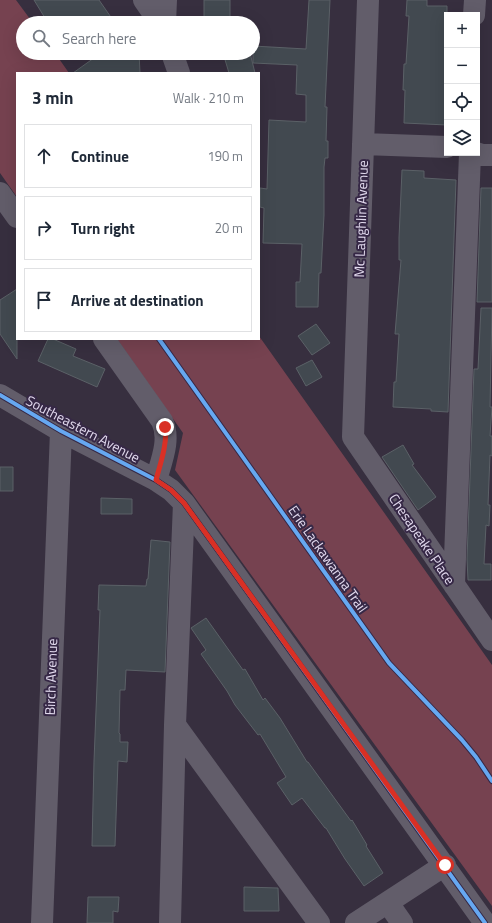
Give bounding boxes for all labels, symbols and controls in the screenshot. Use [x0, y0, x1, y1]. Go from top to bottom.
map controls [444, 12, 480, 156]
button: + [444, 12, 480, 48]
search box [16, 16, 260, 60]
icon: search [30, 27, 52, 49]
text: Search here [62, 27, 136, 50]
button: − [444, 48, 480, 84]
button: locate [444, 84, 480, 120]
text: 3 min [32, 85, 73, 111]
text: Walk · 210 m [173, 88, 244, 108]
button: layers [444, 120, 480, 156]
icon: ahead [33, 145, 55, 167]
text: Continue [71, 145, 129, 168]
text: 190 m [207, 146, 243, 166]
street label: Mc Laughlin Avenue [348, 160, 373, 278]
icon: right [33, 217, 55, 239]
text: Turn right [71, 217, 135, 240]
text: 20 m [215, 218, 243, 238]
icon: arrive [33, 289, 55, 311]
text: Arrive at destination [71, 289, 204, 312]
street label: Southeastern Avenue [22, 390, 144, 468]
route end [156, 418, 174, 436]
street label: Chesapeake Place [384, 489, 461, 588]
street label: Erie Lackawanna Trail [284, 501, 373, 616]
street label: Birch Avenue [39, 638, 62, 716]
route start [436, 856, 454, 874]

